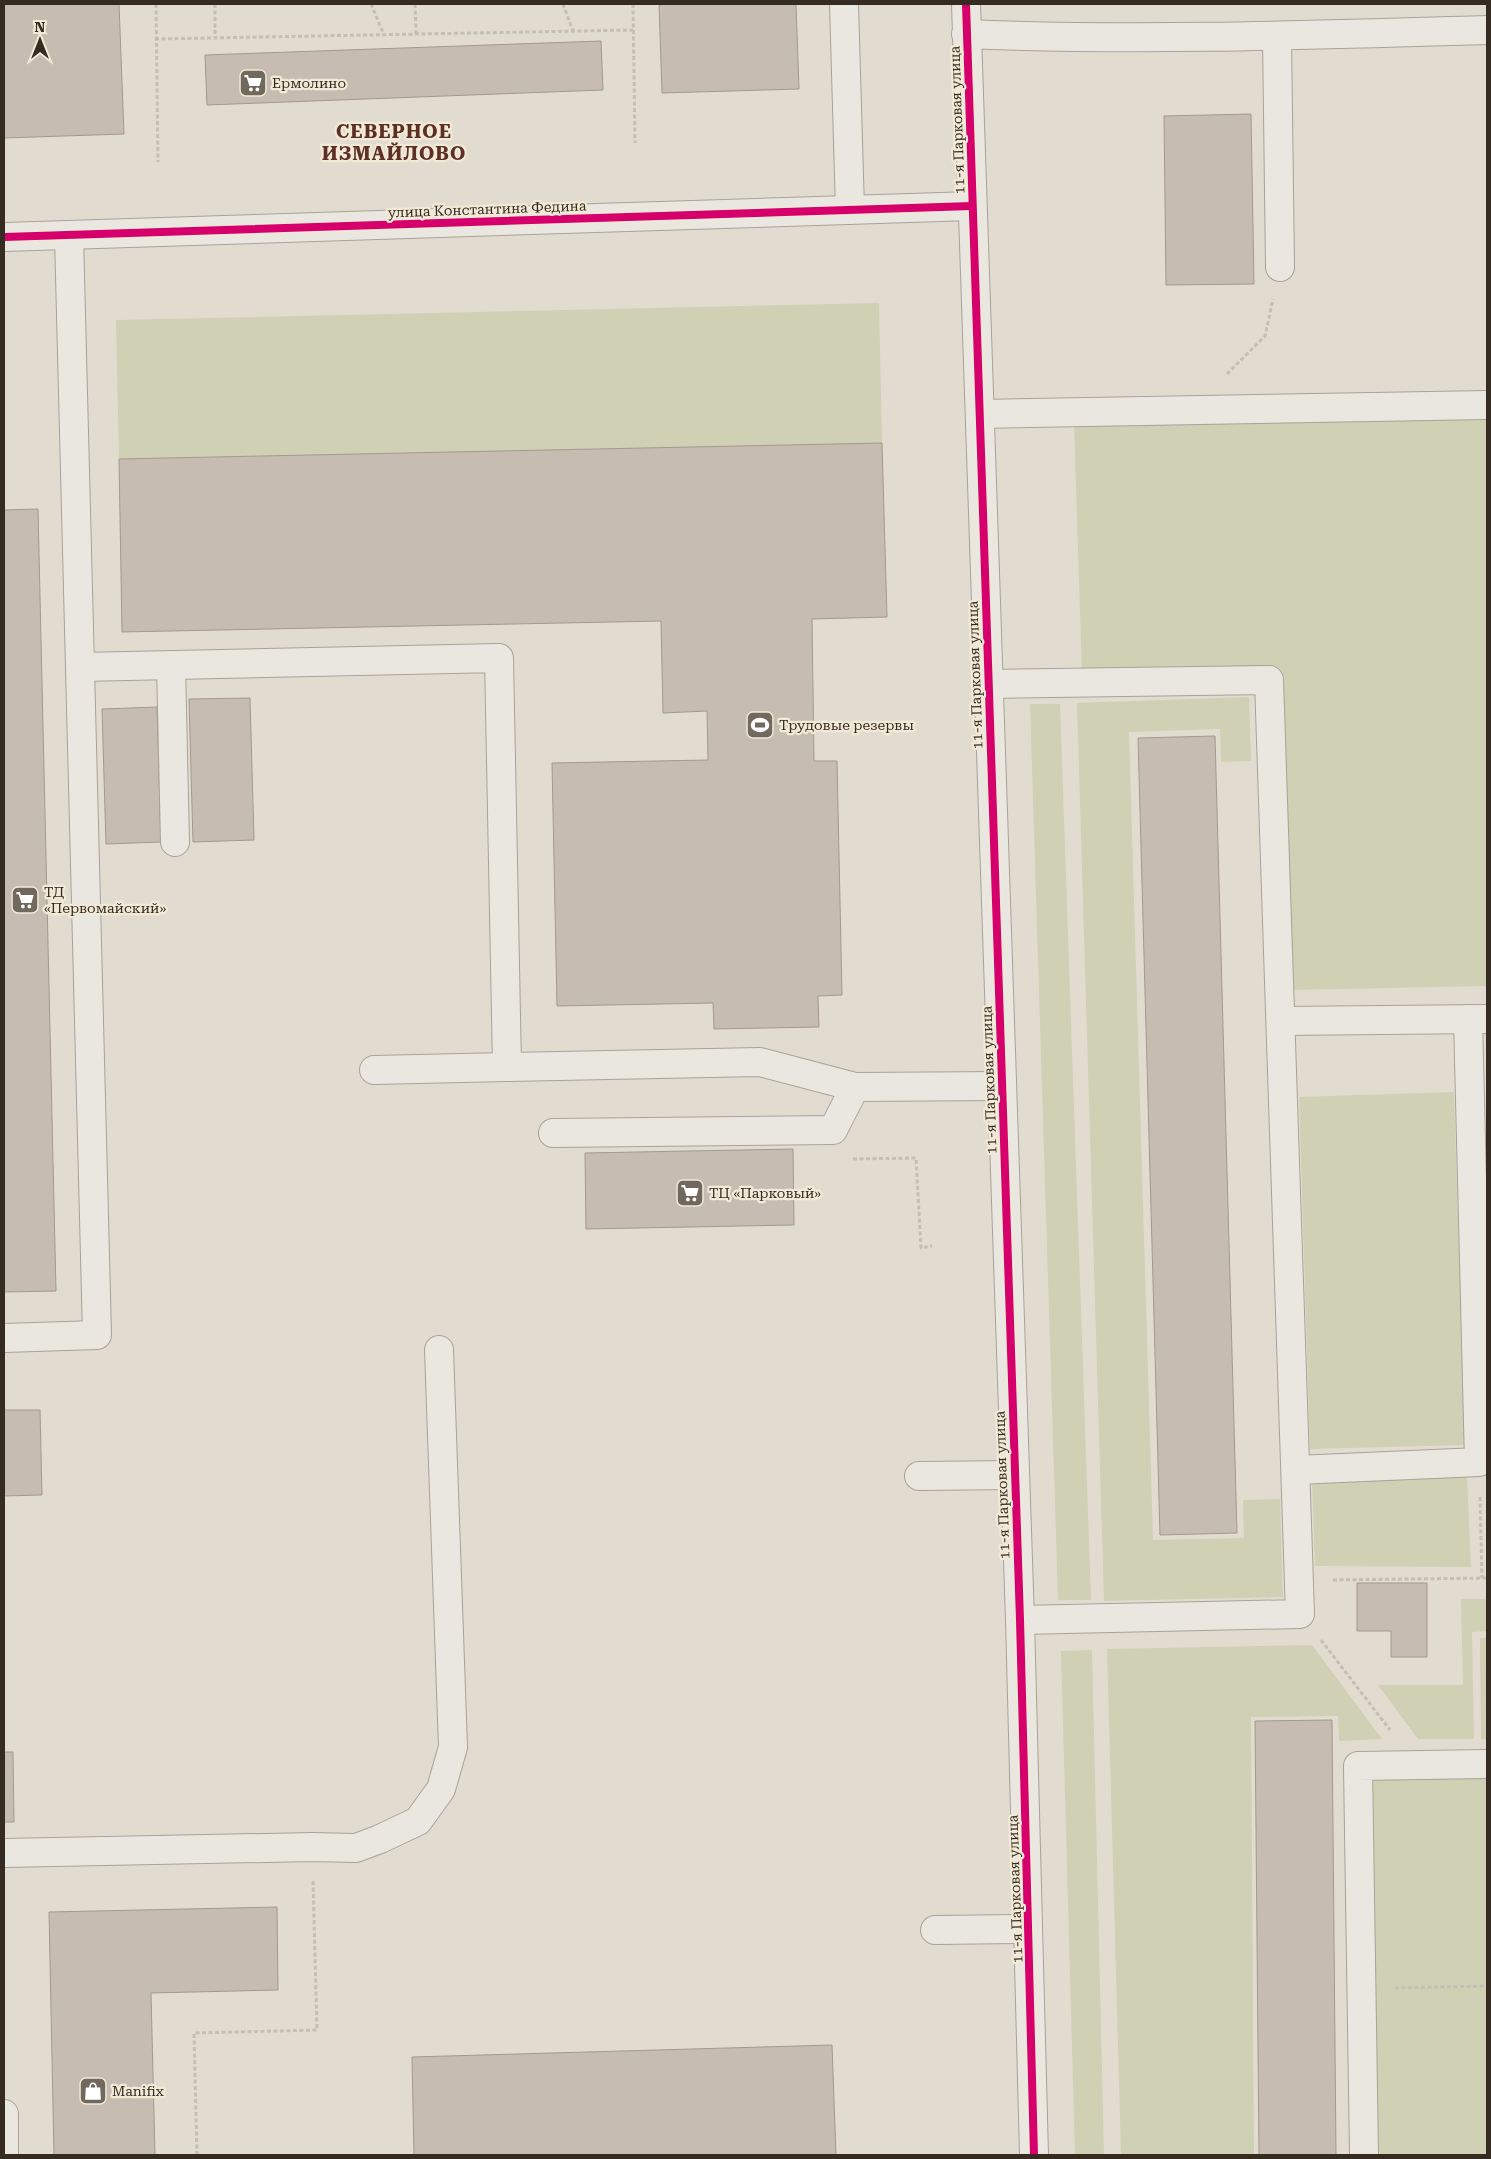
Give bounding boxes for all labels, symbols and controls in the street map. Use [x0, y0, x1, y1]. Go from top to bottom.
north arrow [15, 15, 65, 65]
text: N [35, 19, 46, 35]
street label: 11-я Парковая улица [946, 45, 968, 194]
supermarket icon: Ермолино [238, 68, 268, 98]
place label: Ермолино [272, 75, 346, 91]
district label: СЕВЕРНОЕ ИЗМАЙЛОВО [322, 120, 466, 165]
street label: улица Константина Федина [387, 198, 587, 220]
street label: 11-я Парковая улица [964, 600, 986, 749]
sports icon: Трудовые резервы [745, 710, 775, 740]
place label: Трудовые резервы [779, 717, 914, 733]
place label: ТД «Первомайский» [44, 884, 166, 916]
supermarket icon: ТД «Первомайский» [10, 885, 40, 915]
street label: 11-я Парковая улица [978, 1005, 1000, 1154]
supermarket icon: ТЦ «Парковый» [675, 1178, 705, 1208]
place label: ТЦ «Парковый» [709, 1185, 821, 1201]
street label: 11-я Парковая улица [991, 1410, 1013, 1559]
street label: 11-я Парковая улица [1004, 1814, 1026, 1963]
shop icon: Manifix [78, 2076, 108, 2106]
place label: Manifix [112, 2083, 164, 2099]

